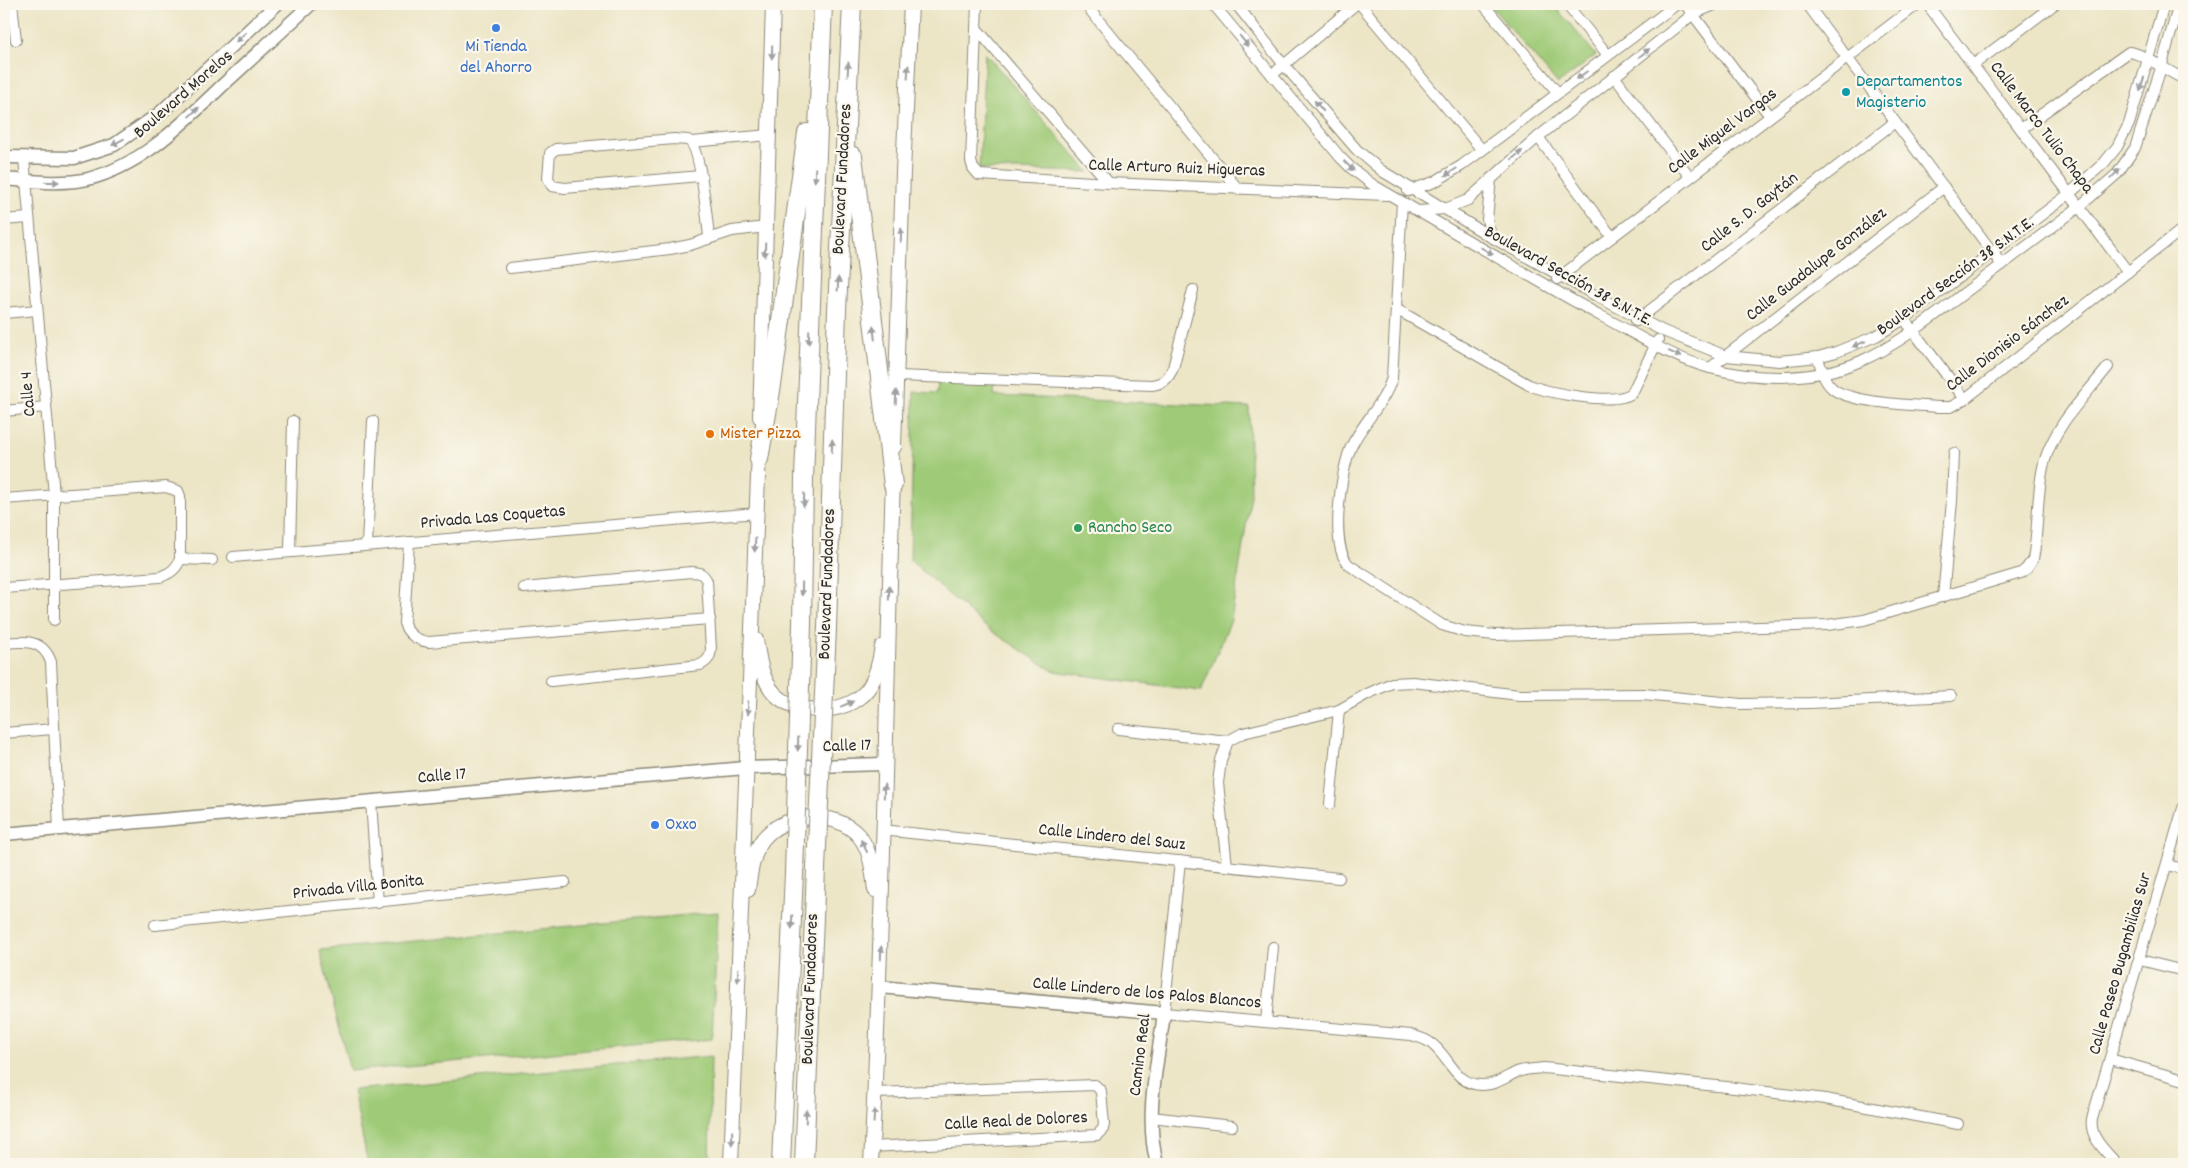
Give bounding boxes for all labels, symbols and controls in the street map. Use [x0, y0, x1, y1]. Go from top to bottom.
marker: Mi Tienda del Ahorro [490, 22, 502, 34]
one-way arrow [236, 31, 248, 43]
place label: Mi Tienda del Ahorro [460, 35, 532, 81]
one-way arrow [1239, 35, 1250, 48]
street label: Boulevard Morelos [129, 45, 239, 145]
one-way arrow [767, 45, 775, 61]
one-way arrow [1637, 48, 1650, 59]
street label: Calle Marco Tulio Chapa [1983, 57, 2099, 200]
one-way arrow [845, 61, 853, 77]
one-way arrow [904, 64, 912, 80]
one-way arrow [1575, 70, 1589, 80]
place label: Departamentos Magisterio [1856, 70, 1963, 116]
one-way arrow [2137, 77, 2145, 92]
street label: Calle Miguel Vargas [1663, 82, 1783, 182]
marker: Departamentos Magisterio [1840, 86, 1852, 98]
one-way arrow [1313, 100, 1325, 112]
street label: Boulevard Fundadores [827, 103, 859, 255]
one-way arrow [188, 106, 200, 118]
one-way arrow [111, 138, 125, 146]
one-way arrow [1510, 150, 1523, 161]
street label: Calle Arturo Ruiz Higueras [1088, 153, 1266, 185]
one-way arrow [1343, 159, 1355, 171]
one-way arrow [811, 167, 819, 183]
one-way arrow [1445, 167, 1458, 177]
street label: Calle S. D. Gaytán [1696, 167, 1804, 259]
one-way arrow [2109, 169, 2121, 181]
one-way arrow [45, 178, 61, 186]
street label: Calle Guadalupe González [1741, 202, 1893, 328]
street label: Boulevard Sección 38 S.N.T.E. [1872, 211, 2040, 343]
street label: Boulevard Sección 38 S.N.T.E. [1479, 220, 1657, 334]
one-way arrow [897, 226, 905, 242]
one-way arrow [761, 242, 769, 258]
one-way arrow [1480, 246, 1494, 255]
one-way arrow [835, 275, 843, 291]
street label: Calle Dionisio Sánchez [1941, 289, 2075, 399]
one-way arrow [870, 324, 878, 340]
one-way arrow [805, 329, 813, 345]
one-way arrow [1852, 340, 1866, 348]
one-way arrow [1668, 350, 1682, 358]
street label: Calle 4 [15, 370, 43, 418]
one-way arrow [892, 389, 900, 405]
place label: Mister Pizza [720, 422, 801, 447]
marker: Mister Pizza [704, 428, 716, 440]
one-way arrow [829, 438, 837, 454]
one-way arrow [799, 493, 807, 509]
street label: Privada Las Coquetas [419, 499, 567, 537]
street label: Boulevard Fundadores [813, 508, 843, 660]
place label: Rancho Seco [1088, 516, 1172, 541]
marker: Rancho Seco [1072, 522, 1084, 534]
one-way arrow [750, 538, 758, 554]
one-way arrow [798, 581, 806, 597]
one-way arrow [885, 585, 893, 601]
one-way arrow [840, 699, 854, 707]
one-way arrow [743, 700, 751, 716]
street label: Calle 17 [822, 734, 872, 760]
one-way arrow [794, 736, 802, 752]
street label: Calle 17 [417, 762, 467, 792]
one-way arrow [880, 783, 888, 799]
place label: Oxxo [665, 813, 697, 838]
street label: Calle Lindero del Sauz [1037, 818, 1187, 858]
marker: Oxxo [649, 819, 661, 831]
one-way arrow [860, 839, 868, 853]
street label: Privada Villa Bonita [291, 869, 425, 907]
street label: Calle Paseo Bugambilias Sur [2083, 870, 2159, 1058]
street label: Boulevard Fundadores [796, 913, 826, 1065]
one-way arrow [787, 914, 795, 930]
one-way arrow [877, 945, 885, 961]
one-way arrow [734, 967, 742, 983]
street label: Calle Lindero de los Palos Blancos [1032, 972, 1262, 1016]
street label: Camino Real [1124, 1012, 1159, 1098]
street label: Calle Real de Dolores [944, 1106, 1088, 1138]
one-way arrow [802, 1107, 810, 1123]
one-way arrow [870, 1107, 878, 1123]
one-way arrow [728, 1130, 736, 1146]

